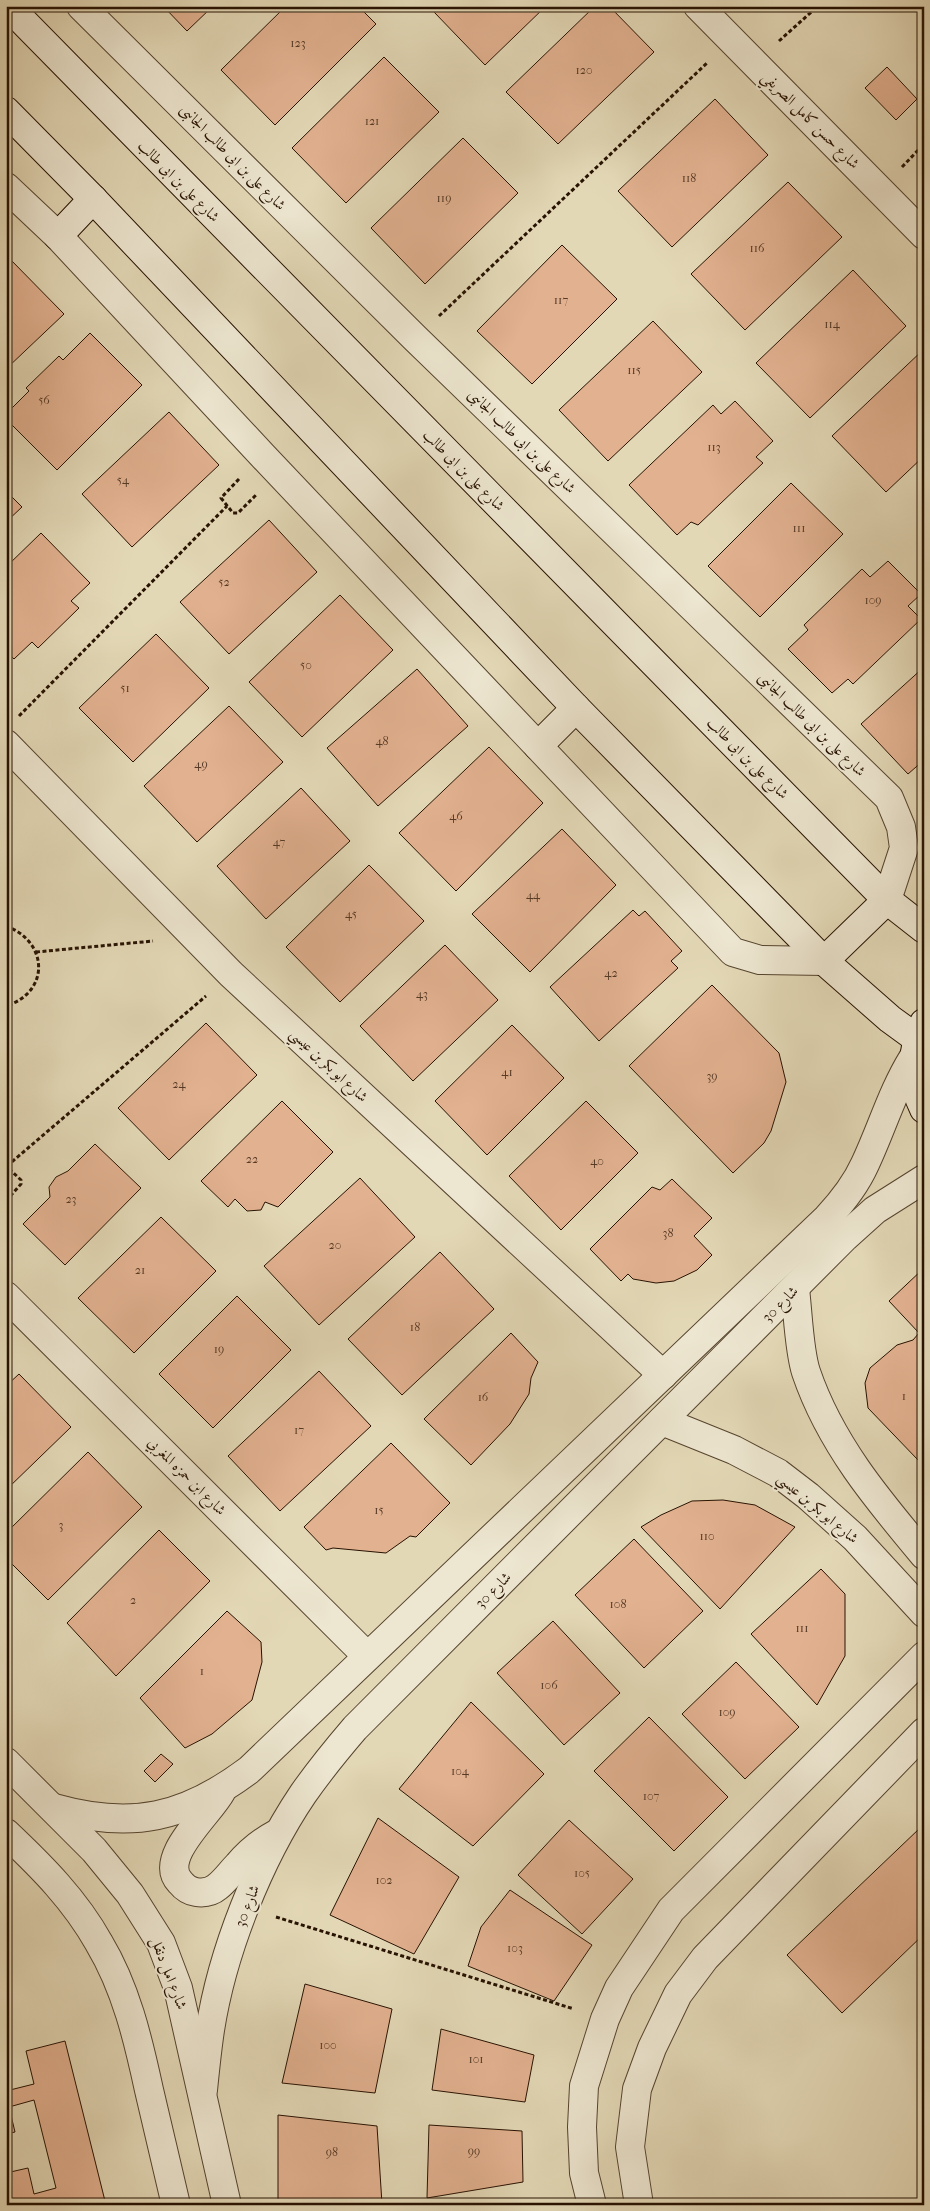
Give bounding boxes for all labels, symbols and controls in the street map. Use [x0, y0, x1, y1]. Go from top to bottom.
house number: 123 [290, 36, 306, 50]
house number: 120 [575, 63, 593, 77]
street label: شارع حسن كامل الصريفي [755, 68, 863, 176]
street label: شارع على بن ابى طالب الجانبى [176, 100, 290, 214]
house number: 121 [365, 114, 379, 128]
street label: شارع على بن ابى طالب [134, 136, 224, 226]
house number: 118 [682, 171, 696, 185]
house number: 119 [437, 191, 451, 205]
house number: 116 [749, 241, 765, 255]
house number: 117 [554, 293, 568, 307]
house number: 114 [824, 317, 841, 331]
house number: 115 [627, 363, 641, 377]
street label: شارع على بن ابى طالب الجانبى [464, 385, 580, 497]
house number: 56 [38, 393, 50, 407]
street label: شارع على بن ابى طالب [419, 425, 509, 515]
house number: 113 [707, 440, 721, 454]
house number: 54 [117, 473, 130, 487]
house number: 111 [793, 521, 805, 535]
house number: 52 [218, 575, 230, 589]
house number: 109 [864, 593, 882, 607]
house number: 50 [300, 658, 312, 672]
street label: شارع على بن ابى طالب الجانبى [752, 668, 870, 783]
house number: 51 [120, 681, 130, 695]
street label: شارع على بن ابى طالب [701, 713, 793, 805]
house number: 48 [375, 734, 389, 748]
house number: 49 [194, 757, 208, 771]
house number: 46 [449, 809, 463, 823]
house number: 47 [273, 835, 285, 849]
house number: 44 [526, 888, 541, 902]
house number: 45 [345, 907, 357, 921]
house number: 42 [604, 966, 618, 980]
house number: 43 [416, 987, 428, 1001]
street label: شارع ابو بكر بن عيسي [283, 1024, 372, 1109]
house number: 41 [501, 1065, 513, 1079]
house number: 39 [706, 1069, 718, 1083]
house number: 24 [172, 1077, 187, 1091]
house number: 22 [246, 1152, 258, 1166]
house number: 40 [590, 1154, 604, 1168]
house number: 23 [65, 1192, 77, 1206]
house number: 38 [663, 1226, 673, 1240]
house number: 20 [329, 1238, 341, 1252]
house number: 21 [135, 1263, 145, 1277]
street label: شارع 30 [758, 1282, 805, 1329]
house number: 18 [410, 1320, 420, 1334]
house number: 19 [214, 1342, 224, 1356]
house number: 1 [902, 1389, 906, 1403]
house number: 16 [478, 1390, 489, 1404]
house number: 17 [294, 1423, 304, 1437]
street label: شارع ابن حمزه المغربي [141, 1433, 230, 1522]
street label: شارع ابو بكر بن عيسي [771, 1469, 862, 1551]
house number: 15 [374, 1503, 384, 1517]
house number: 3 [59, 1518, 64, 1532]
house number: 110 [699, 1529, 715, 1543]
street label: شارع 30 [471, 1568, 518, 1615]
house number: 2 [130, 1593, 136, 1607]
house number: 108 [610, 1597, 626, 1611]
house number: 111 [796, 1621, 808, 1635]
house number: 1 [200, 1664, 204, 1678]
house number: 106 [540, 1678, 558, 1692]
house number: 109 [718, 1705, 736, 1719]
house number: 104 [451, 1764, 470, 1778]
house number: 107 [643, 1789, 660, 1803]
house number: 105 [574, 1866, 590, 1880]
house number: 102 [375, 1873, 393, 1887]
street label: شارع 30 [231, 1882, 267, 1931]
street label: شارع امل دنقل [143, 1934, 191, 2013]
house number: 103 [507, 1941, 523, 1955]
house number: 100 [319, 2038, 337, 2052]
house number: 101 [468, 2052, 484, 2066]
house number: 99 [468, 2144, 480, 2158]
house number: 98 [326, 2145, 338, 2159]

